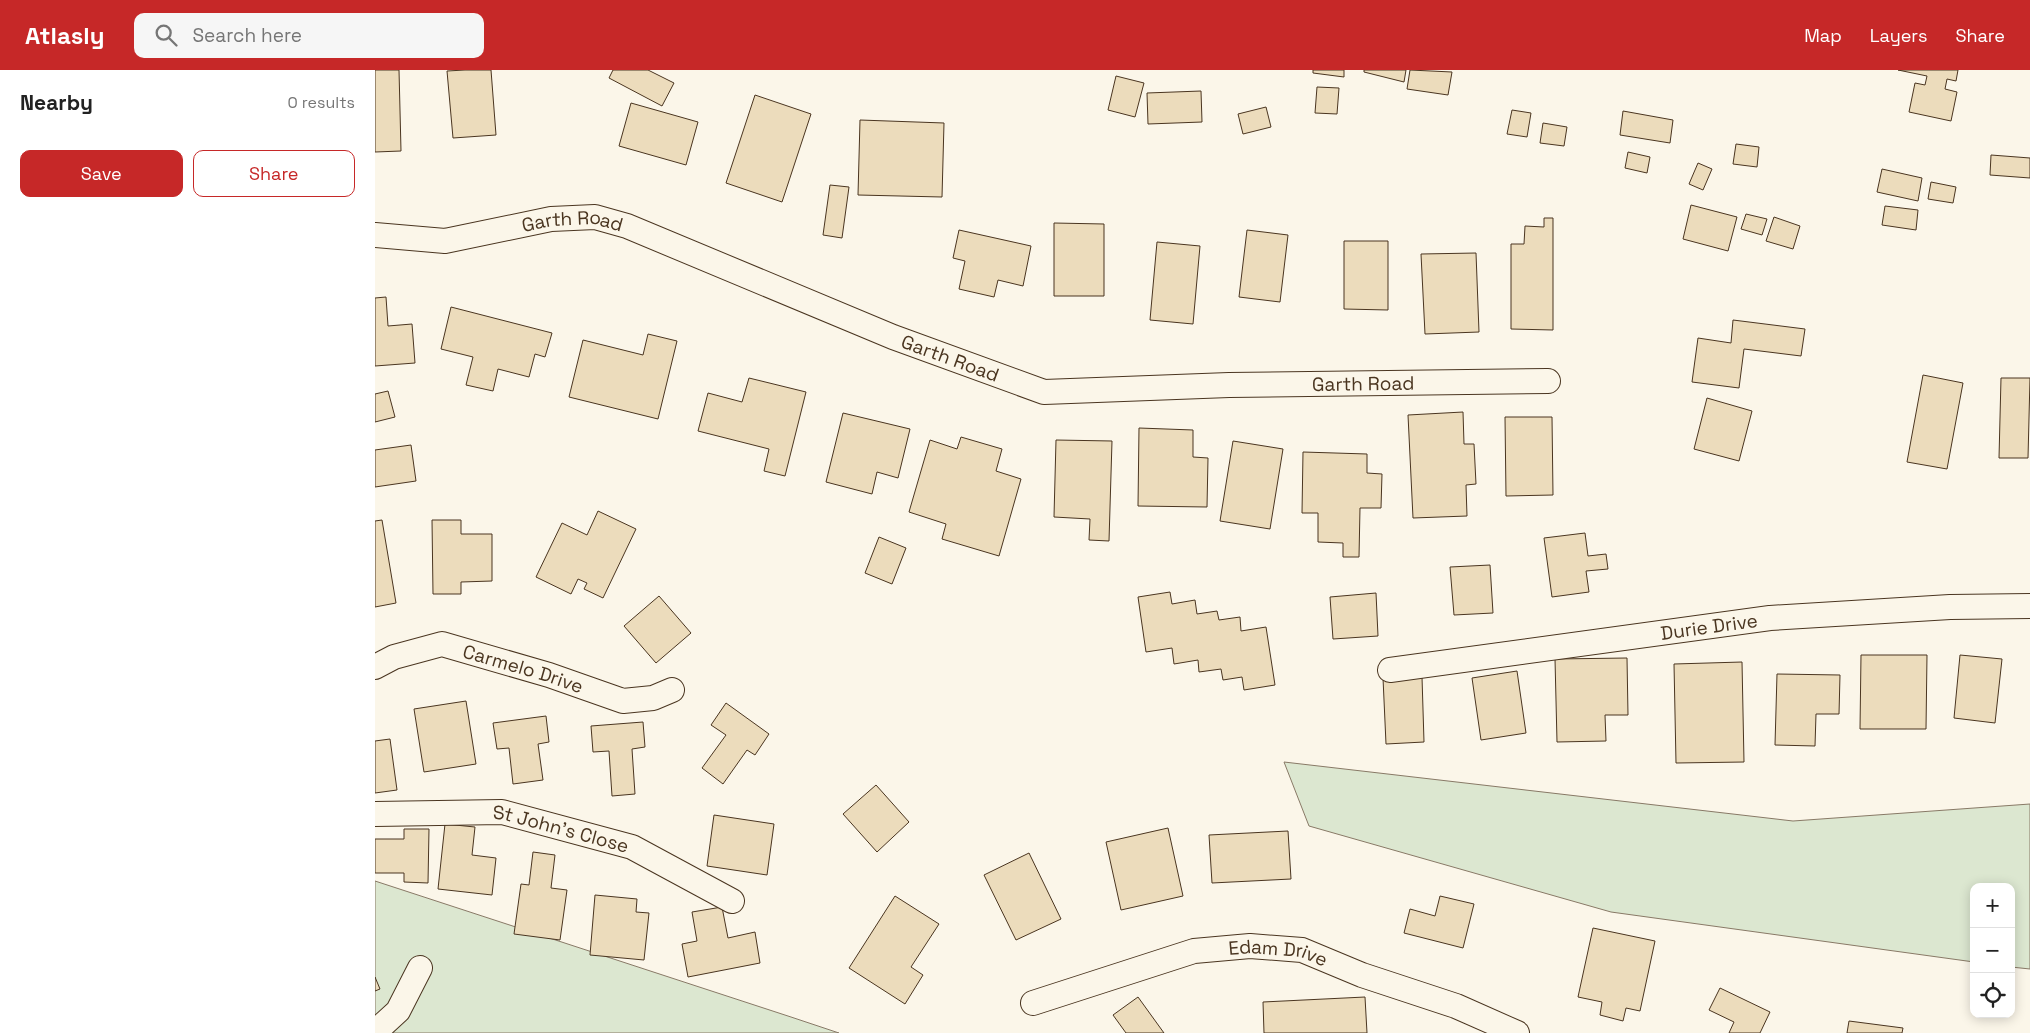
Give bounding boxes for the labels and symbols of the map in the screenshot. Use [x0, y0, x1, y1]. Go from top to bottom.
street label: Garth Road [519, 204, 626, 237]
street label: Garth Road [898, 329, 1003, 387]
street label: Garth Road [1312, 370, 1415, 396]
street label: Durie Drive [1659, 607, 1759, 645]
street label: Carmelo Drive [460, 638, 587, 699]
street label: St John's Close [493, 799, 632, 858]
street label: Edam Drive [1227, 933, 1332, 972]

